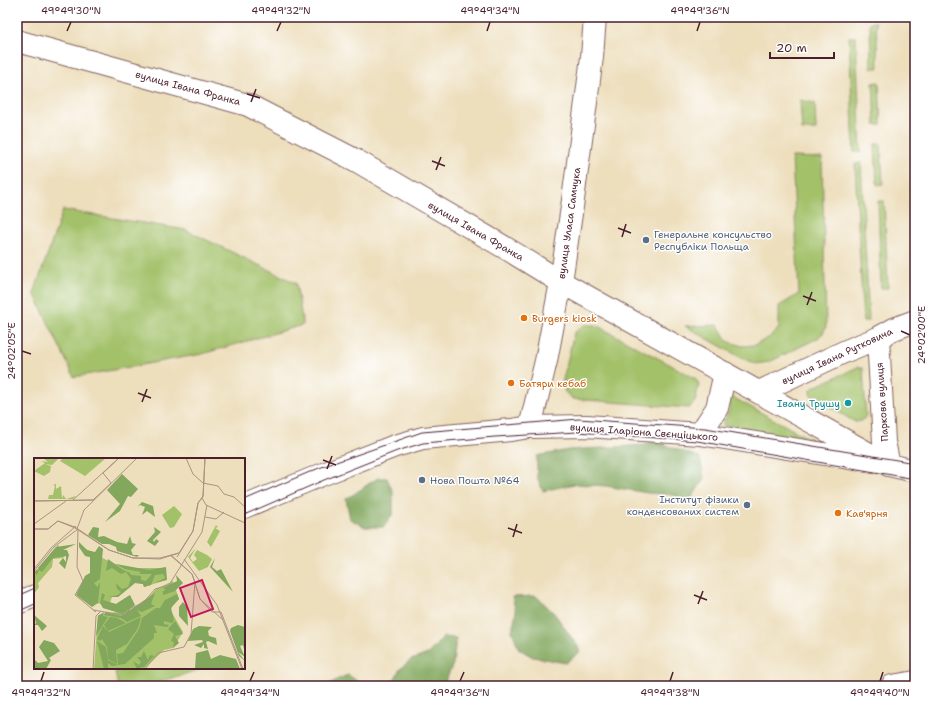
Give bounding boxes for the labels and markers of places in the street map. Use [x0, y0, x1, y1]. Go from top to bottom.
place label: Генеральне консульство Республіки Польща [654, 228, 772, 253]
marker: Генеральне консульство Республіки Польща [641, 235, 651, 245]
place label: Burgers kiosk [532, 312, 597, 325]
marker: Burgers kiosk [519, 313, 529, 323]
place label: Батяри кебаб [519, 377, 586, 390]
marker: Батяри кебаб [506, 378, 516, 388]
place label: Івану Трушу [777, 397, 840, 410]
marker: Івану Трушу [843, 398, 853, 408]
place label: Нова Пошта №64 [430, 474, 519, 487]
marker: Нова Пошта №64 [417, 475, 427, 485]
place label: Інститут фізики конденсованих систем [627, 493, 739, 518]
marker: Інститут фізики конденсованих систем [742, 500, 752, 510]
place label: Кав'ярня [846, 507, 888, 520]
marker: Кав'ярня [833, 508, 843, 518]

